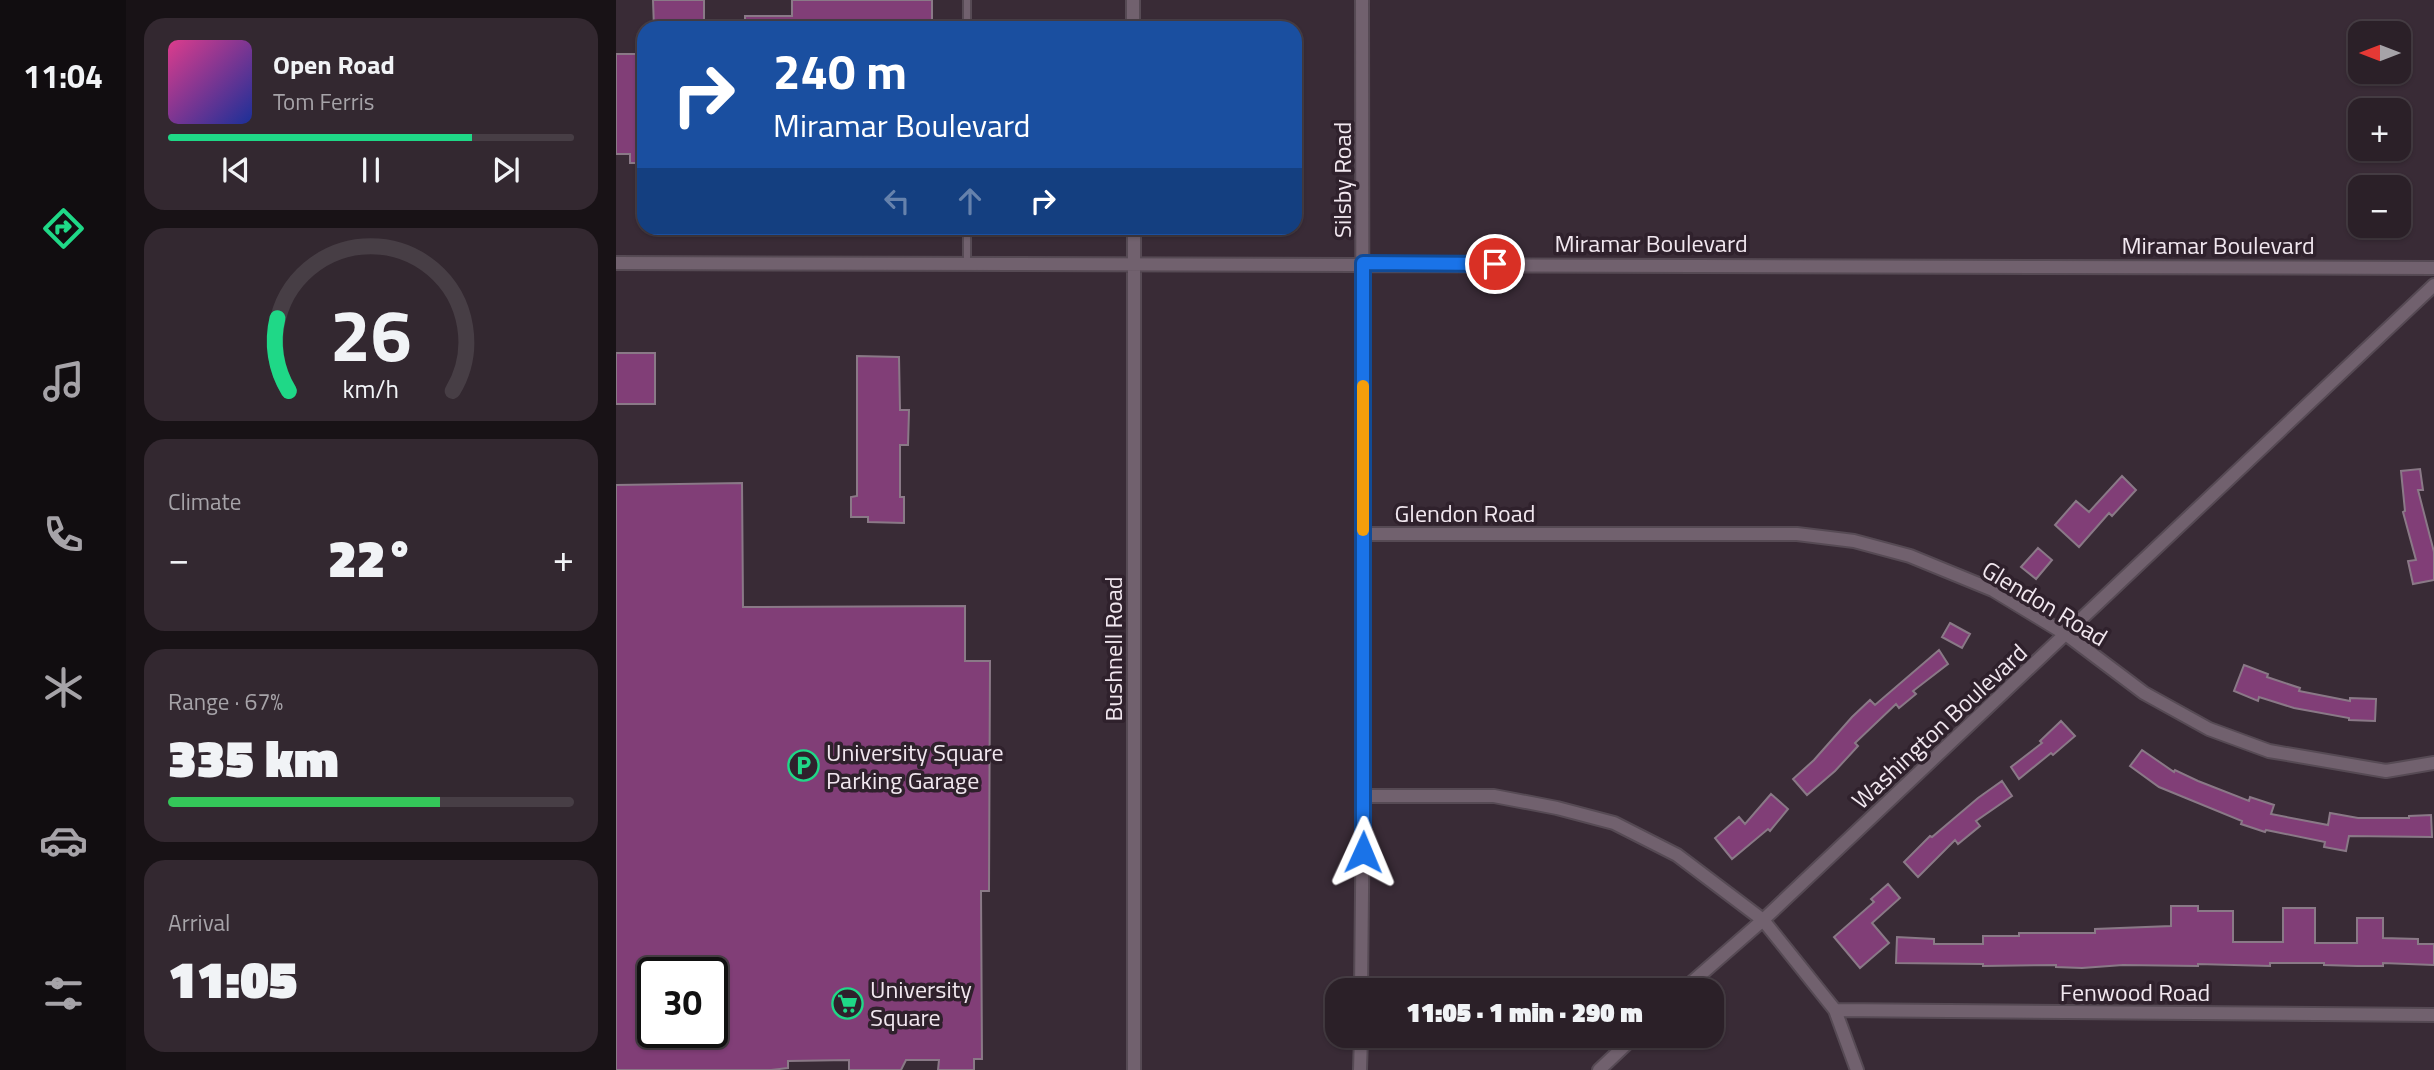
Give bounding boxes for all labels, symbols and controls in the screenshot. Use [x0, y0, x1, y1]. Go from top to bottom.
north arrow [2348, 21, 2412, 84]
map controls [2348, 21, 2411, 238]
text: 240 m [773, 33, 907, 108]
text: Open Road [273, 45, 395, 84]
icon: right [658, 49, 749, 140]
text: 11:04 [23, 52, 103, 100]
text: Tom Ferris [273, 84, 374, 119]
button: + [2348, 98, 2411, 161]
text: Miramar Boulevard [773, 101, 1031, 149]
street label: Silsby Road [1324, 122, 1360, 238]
icon: previous [217, 151, 255, 189]
icon: pause [352, 151, 390, 189]
icon: next [487, 151, 525, 189]
button: − [2348, 175, 2411, 238]
icon: left [878, 182, 916, 220]
icon: ahead [951, 182, 989, 220]
icon: right [1024, 182, 1062, 220]
icon: directions [39, 204, 88, 253]
street label: Miramar Boulevard [1554, 225, 1748, 261]
street label: Miramar Boulevard [2121, 227, 2315, 263]
pin [1465, 234, 1525, 294]
icon: arrive [1476, 245, 1514, 283]
text: 26 [330, 279, 412, 389]
icon: music [39, 357, 88, 406]
text: km/h [343, 369, 399, 407]
text: Climate [168, 484, 241, 519]
street label: Glendon Road [1395, 495, 1535, 531]
icon: phone [39, 510, 88, 559]
text: 22° [328, 518, 414, 597]
text: − [168, 529, 189, 587]
text: + [553, 529, 574, 587]
street label: Glendon Road [1975, 551, 2115, 655]
street label: Bushnell Road [1095, 577, 1131, 721]
street label: Washington Boulevard [1843, 635, 2035, 817]
icon: climate [39, 663, 88, 712]
text: Range · 67% [168, 684, 283, 719]
text: 335 km [168, 718, 339, 797]
place label: University Square Parking Garage [826, 734, 1004, 798]
parking icon: University Square Parking Garage [786, 749, 820, 783]
position arrow [1326, 815, 1400, 889]
icon: car [39, 816, 88, 865]
text: Arrival [168, 905, 230, 940]
text: 11:05 [168, 939, 297, 1018]
speed limit sign: 30 [637, 957, 728, 1048]
icon: filters [39, 969, 88, 1018]
place label: University Square [870, 971, 972, 1035]
street label: Fenwood Road [2060, 974, 2210, 1010]
supermarket icon: University Square [830, 986, 864, 1020]
text: 11:05 · 1 min · 290 m [1406, 993, 1643, 1032]

